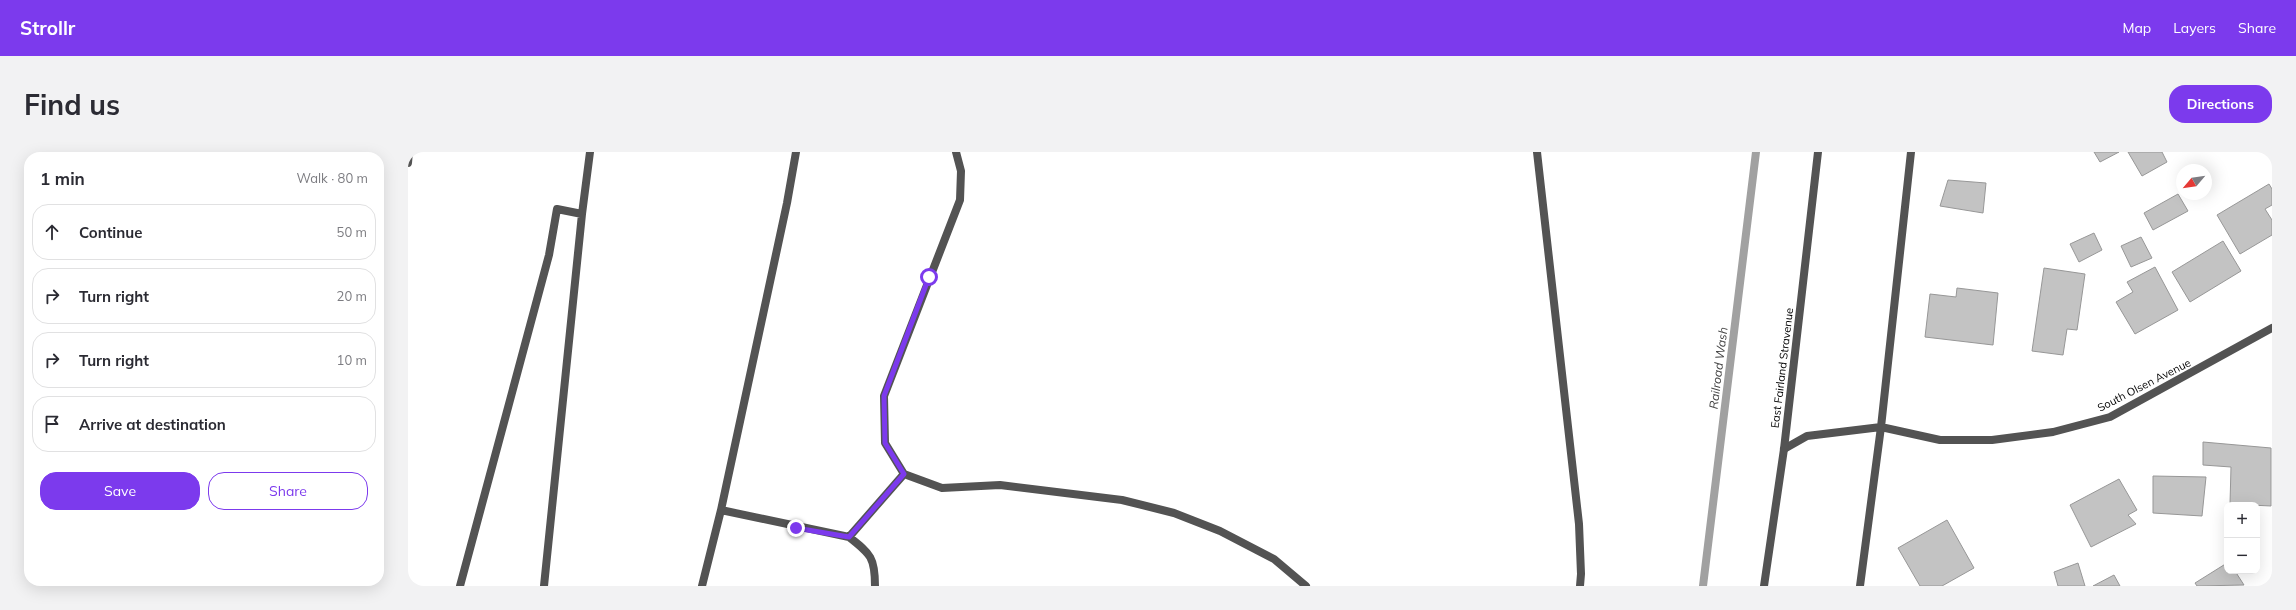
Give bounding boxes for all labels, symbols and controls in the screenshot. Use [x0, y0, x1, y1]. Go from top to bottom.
text: Strollr [20, 16, 75, 40]
text: Map [2122, 19, 2151, 37]
text: Layers [2173, 19, 2216, 37]
text: Share [2238, 19, 2276, 37]
button: Directions [2169, 85, 2272, 123]
text: Find us [24, 87, 120, 122]
north arrow [2176, 164, 2212, 200]
text: 1 min [40, 168, 85, 189]
text: Walk · 80 m [297, 170, 368, 186]
icon: ahead [41, 221, 63, 243]
text: Continue [79, 223, 142, 242]
text: 50 m [337, 224, 367, 240]
route start [920, 268, 938, 286]
icon: right [41, 285, 63, 307]
text: Turn right [79, 287, 149, 306]
text: 20 m [337, 288, 367, 304]
street label: East Fairland Stravenue [1768, 307, 1796, 429]
water label: Railroad Wash [1706, 326, 1730, 410]
icon: right [41, 349, 63, 371]
text: Turn right [79, 351, 149, 370]
text: 10 m [337, 352, 367, 368]
street label: South Olsen Avenue [2095, 355, 2193, 415]
icon: arrive [41, 413, 63, 435]
text: Arrive at destination [79, 415, 226, 434]
button: Save [40, 472, 200, 510]
button: Share [208, 472, 368, 510]
map controls [2224, 502, 2260, 574]
button: + [2224, 502, 2260, 538]
route end [787, 519, 805, 537]
button: − [2224, 538, 2260, 574]

